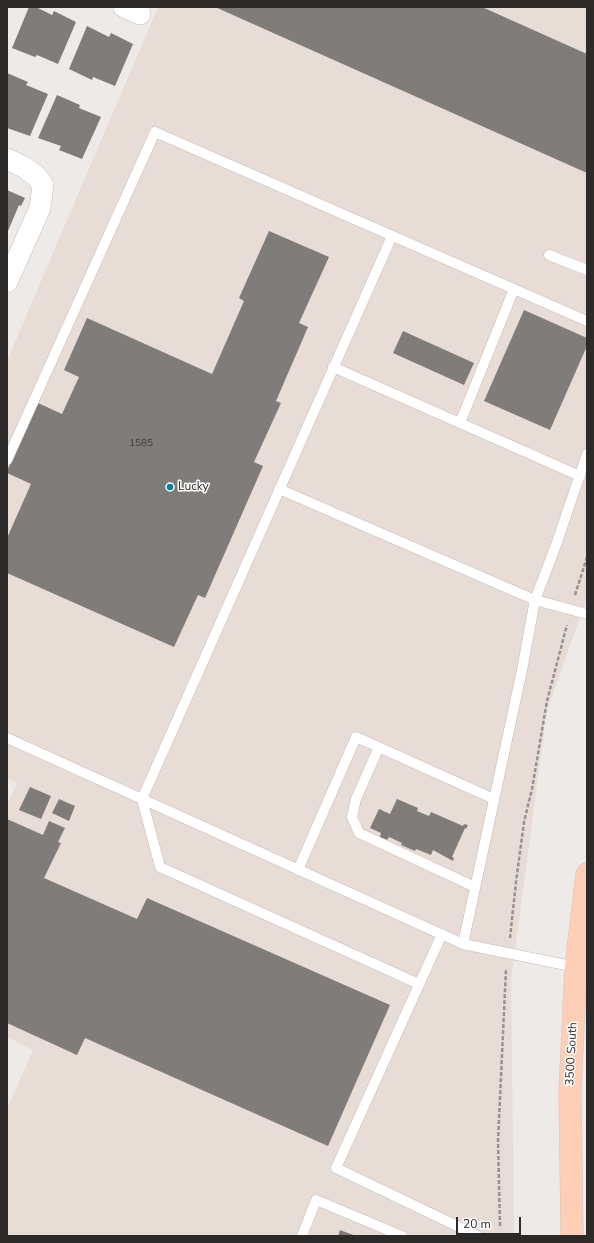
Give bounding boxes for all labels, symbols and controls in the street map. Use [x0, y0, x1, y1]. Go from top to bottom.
house number: 1585 [129, 438, 153, 450]
place label: Lucky [178, 480, 209, 494]
marker: Lucky [165, 482, 175, 492]
street label: 3500 South [563, 1022, 581, 1086]
scale bar [458, 1209, 523, 1235]
text: 20 m [463, 1216, 491, 1232]

